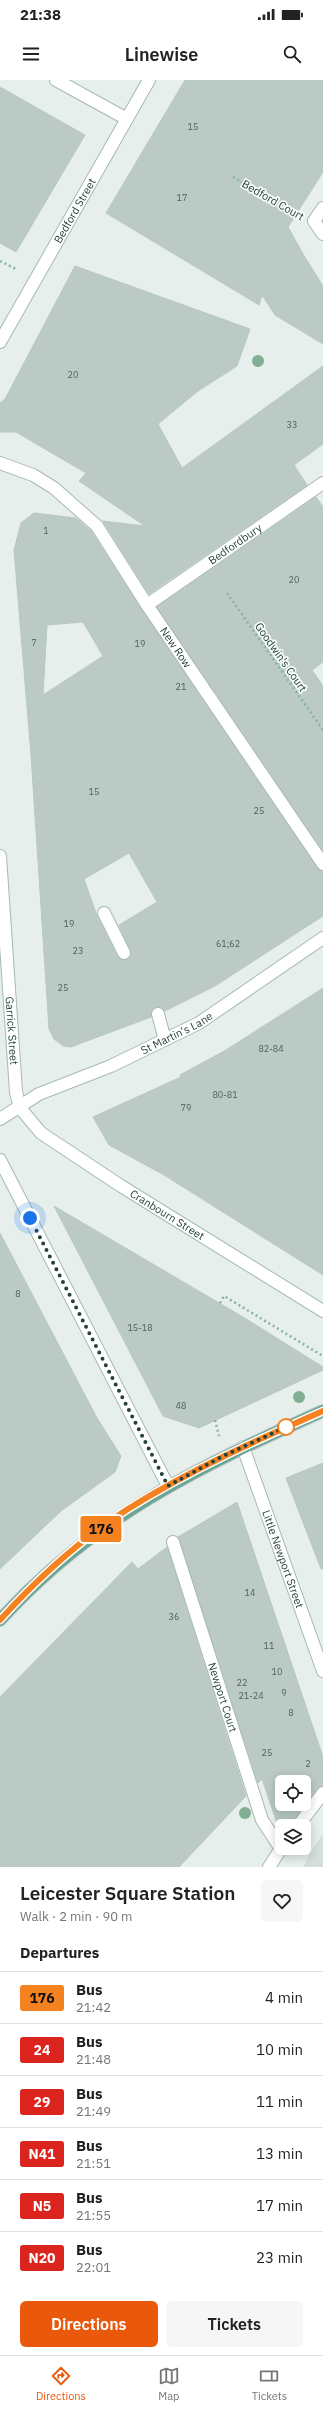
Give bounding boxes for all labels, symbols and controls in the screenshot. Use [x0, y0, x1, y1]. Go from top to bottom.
text: 21:38 [20, 5, 61, 24]
icon: menu [20, 43, 42, 65]
text: Linewise [125, 43, 198, 66]
icon: search [281, 43, 303, 65]
house number: 15 [188, 121, 198, 132]
street label: Bedford Street [51, 176, 99, 246]
street label: Bedford Court [239, 177, 307, 223]
house number: 17 [177, 192, 187, 203]
house number: 20 [68, 369, 78, 380]
house number: 33 [287, 419, 297, 430]
street label: Bedfordbury [205, 520, 265, 567]
house number: 1 [43, 525, 49, 536]
house number: 20 [289, 574, 299, 585]
street label: Goodwin's Court [252, 620, 310, 694]
street label: New Row [157, 624, 195, 671]
house number: 7 [31, 637, 37, 648]
house number: 19 [135, 638, 145, 649]
house number: 21 [176, 681, 186, 692]
house number: 15 [89, 786, 99, 797]
house number: 25 [254, 805, 264, 816]
house number: 19 [64, 918, 74, 929]
house number: 61;62 [216, 938, 240, 949]
house number: 23 [73, 945, 83, 956]
house number: 25 [58, 982, 68, 993]
street label: Garrick Street [3, 996, 21, 1065]
street label: St Martin's Lane [138, 1009, 215, 1057]
house number: 82-84 [258, 1043, 284, 1054]
house number: 80-81 [212, 1089, 238, 1100]
house number: 79 [181, 1102, 191, 1113]
street label: Cranbourn Street [127, 1186, 207, 1243]
your location [20, 1208, 40, 1228]
house number: 8 [15, 1288, 21, 1299]
house number: 15-18 [127, 1322, 153, 1333]
house number: 48 [176, 1400, 186, 1411]
unlabelled marker [277, 1418, 295, 1436]
street label: Little Newport Street [259, 1508, 307, 1610]
line badge: 176 [78, 1516, 124, 1542]
text: 176 [88, 1520, 114, 1538]
house number: 14 [245, 1587, 255, 1598]
house number: 36 [169, 1611, 179, 1622]
house number: 11 [264, 1640, 274, 1651]
street label: Newport Court [205, 1661, 240, 1734]
house number: 10 [272, 1666, 282, 1677]
house number: 22 [237, 1677, 247, 1688]
house number: 9 [281, 1687, 287, 1698]
house number: 21-24 [238, 1690, 264, 1701]
house number: 8 [288, 1707, 294, 1718]
house number: 25 [262, 1747, 272, 1758]
house number: 2 [305, 1758, 311, 1769]
map controls [275, 1775, 311, 1855]
button: locate [275, 1775, 311, 1811]
button: layers [275, 1819, 311, 1855]
button: heart [261, 1880, 303, 1922]
text: Leicester Square Station [20, 1881, 235, 1905]
text: Walk · 2 min · 90 m [20, 1908, 132, 1925]
text: Departures [20, 1943, 99, 1962]
text: Bus [76, 1980, 103, 1999]
text: 4 min [265, 1988, 303, 2007]
text: 176 [29, 1989, 55, 2007]
text: 21:42 [76, 1999, 111, 2016]
text: Bus [76, 2032, 103, 2051]
text: 10 min [256, 2040, 303, 2059]
text: 24 [34, 2041, 50, 2059]
text: 21:48 [76, 2051, 111, 2068]
text: Bus [76, 2084, 103, 2103]
text: 11 min [256, 2092, 303, 2111]
text: 29 [34, 2093, 50, 2111]
text: 21:49 [76, 2103, 111, 2120]
text: Bus [76, 2136, 103, 2155]
text: 13 min [256, 2144, 303, 2163]
text: N41 [29, 2145, 55, 2163]
text: 21:51 [76, 2155, 111, 2172]
text: Bus [76, 2188, 103, 2207]
text: 17 min [256, 2196, 303, 2215]
text: N5 [33, 2197, 51, 2215]
text: 21:55 [76, 2207, 111, 2224]
text: Bus [76, 2240, 103, 2259]
text: 23 min [256, 2248, 303, 2267]
text: N20 [29, 2249, 55, 2267]
text: 22:01 [76, 2259, 111, 2276]
button: Directions [20, 2301, 158, 2347]
button: Tickets [166, 2301, 303, 2347]
tab: Directions [36, 2365, 86, 2403]
tab: Map [158, 2365, 180, 2403]
tab: Tickets [252, 2365, 287, 2403]

